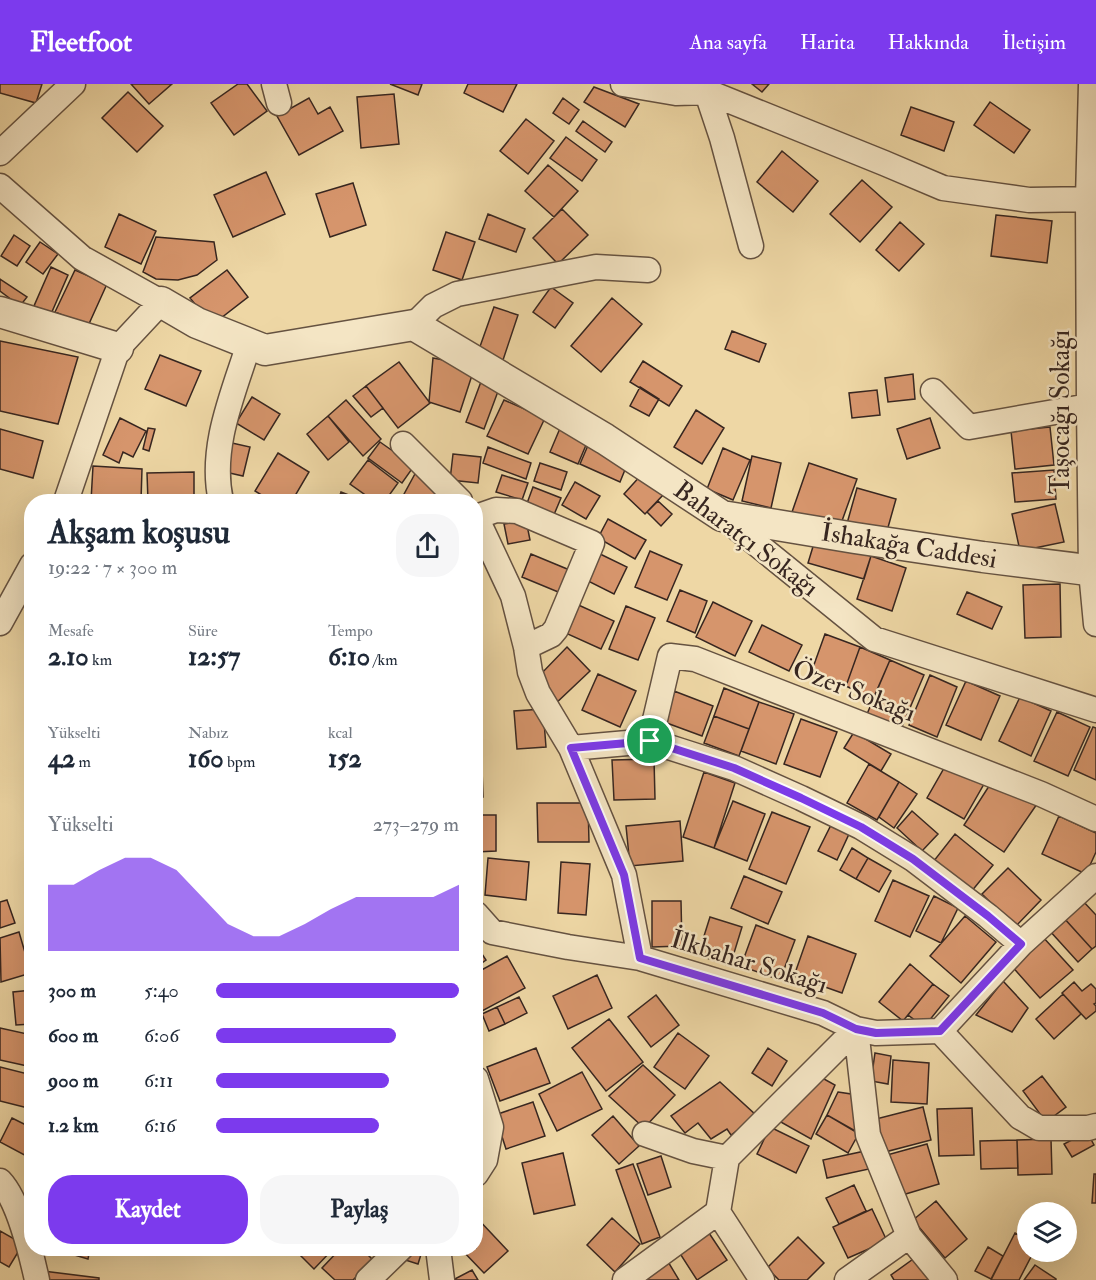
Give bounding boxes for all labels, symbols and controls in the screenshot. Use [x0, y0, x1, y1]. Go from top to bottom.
text: Fleetfoot [30, 25, 132, 60]
text: Ana sayfa [690, 29, 767, 56]
text: Harita [800, 29, 855, 56]
text: Hakkında [888, 29, 969, 56]
text: İletişim [1002, 29, 1066, 56]
street label: Taşocağı Sokağı [1045, 330, 1077, 494]
street label: Baharatçı Sokağı [667, 474, 825, 604]
text: Akşam koşusu [48, 512, 230, 553]
button: share [396, 514, 459, 577]
street label: İshakağa Caddesi [819, 514, 1000, 576]
text: 19:22 · 7 × 300 m [48, 555, 177, 580]
text: Mesafe [48, 621, 94, 641]
text: Süre [188, 621, 218, 641]
text: Tempo [328, 621, 373, 641]
text: 2.10 [48, 641, 89, 673]
text: 12:57 [188, 641, 240, 673]
text: 6:10 [328, 641, 370, 673]
text: km [89, 650, 112, 670]
text: /km [370, 650, 398, 670]
street label: Özer Sokağı [788, 652, 921, 729]
pin [624, 715, 675, 766]
text: Yükselti [48, 723, 100, 743]
text: Nabız [188, 723, 228, 743]
text: kcal [328, 723, 353, 743]
icon: arrive [633, 724, 666, 757]
text: 42 [48, 743, 75, 775]
text: 160 [188, 743, 224, 775]
text: 152 [328, 743, 362, 775]
text: m [75, 752, 91, 772]
text: bpm [224, 752, 255, 772]
text: Yükselti [48, 812, 114, 837]
text: 273–279 m [373, 812, 459, 837]
street label: İlkbahar Sokağı [667, 921, 832, 1001]
text: 300 m [48, 978, 96, 1003]
text: 5:40 [144, 978, 179, 1003]
text: 600 m [48, 1023, 98, 1048]
text: 6:06 [144, 1023, 179, 1048]
text: 900 m [48, 1068, 98, 1093]
text: 6:11 [144, 1068, 173, 1093]
text: 1.2 km [48, 1113, 98, 1138]
text: 6:16 [144, 1113, 176, 1138]
button: Kaydet [48, 1175, 248, 1244]
button: Paylaş [260, 1175, 459, 1244]
map controls [1017, 1202, 1077, 1262]
button: layers [1017, 1202, 1077, 1262]

